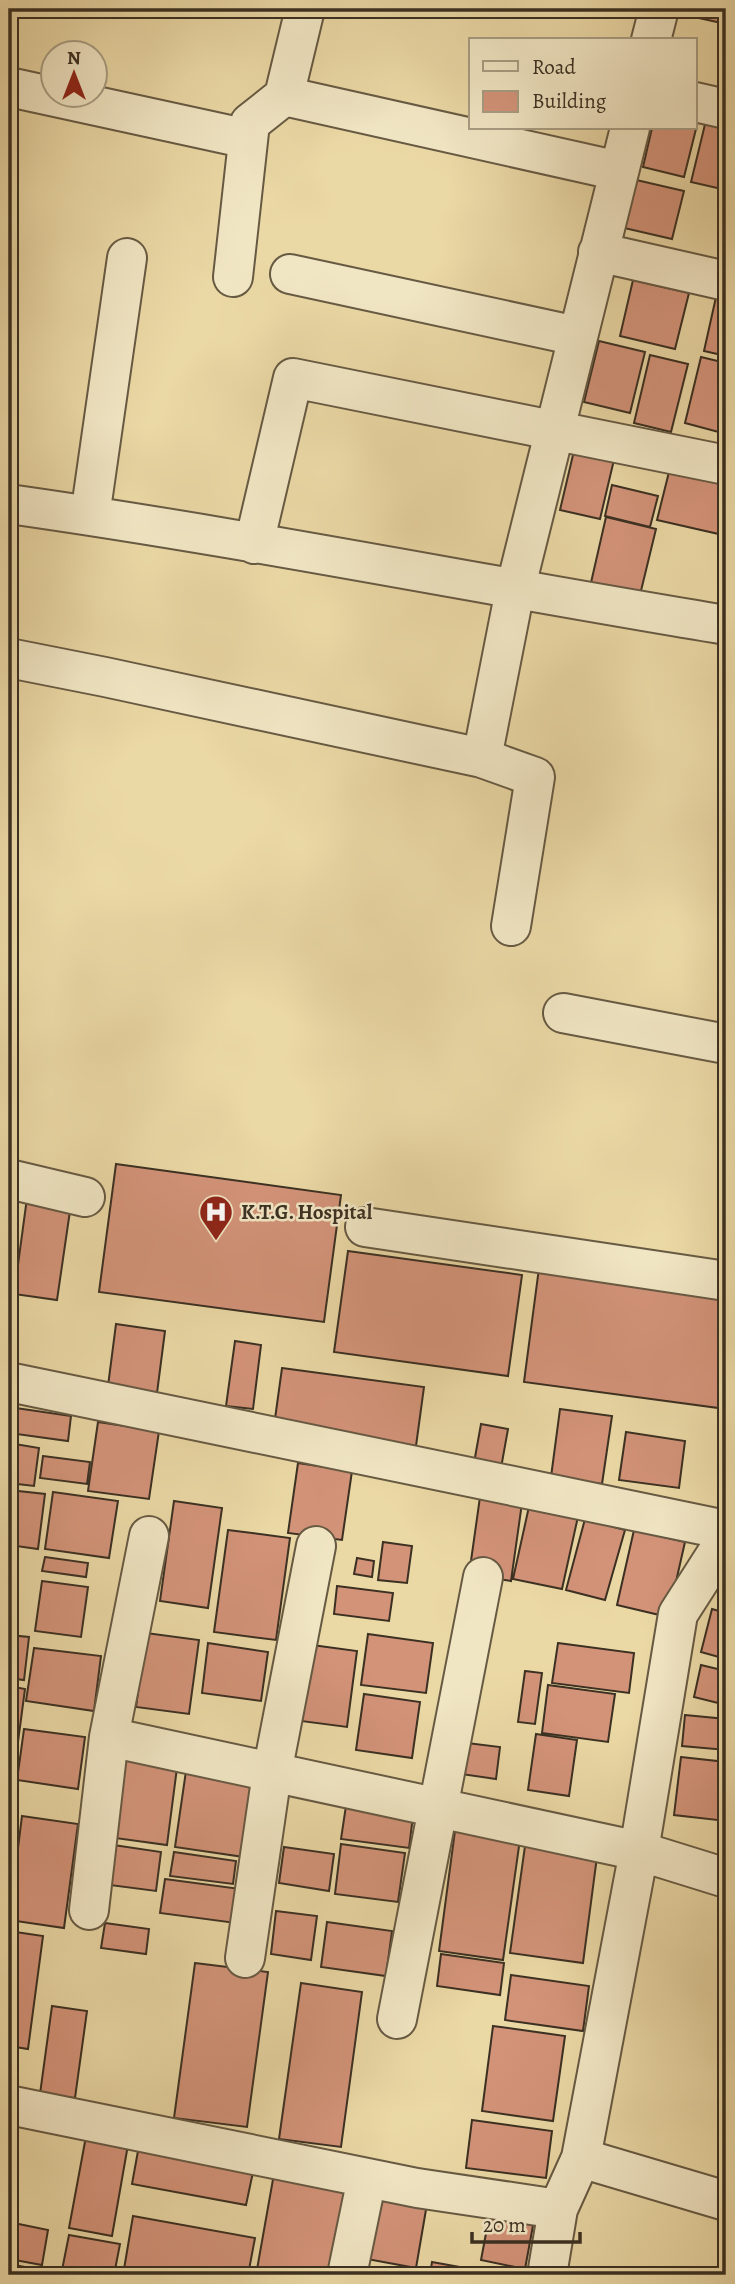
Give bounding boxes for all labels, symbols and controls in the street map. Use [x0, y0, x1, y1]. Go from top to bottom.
north arrow [38, 38, 108, 108]
legend [469, 38, 696, 130]
text: N [67, 45, 81, 71]
text: Road [532, 53, 576, 81]
text: Building [532, 87, 607, 115]
hospital icon: K.T.G. Hospital [197, 1193, 235, 1242]
place label: K.T.G. Hospital [241, 1198, 373, 1226]
scale bar [472, 2200, 581, 2244]
text: 20 m [483, 2211, 526, 2239]

